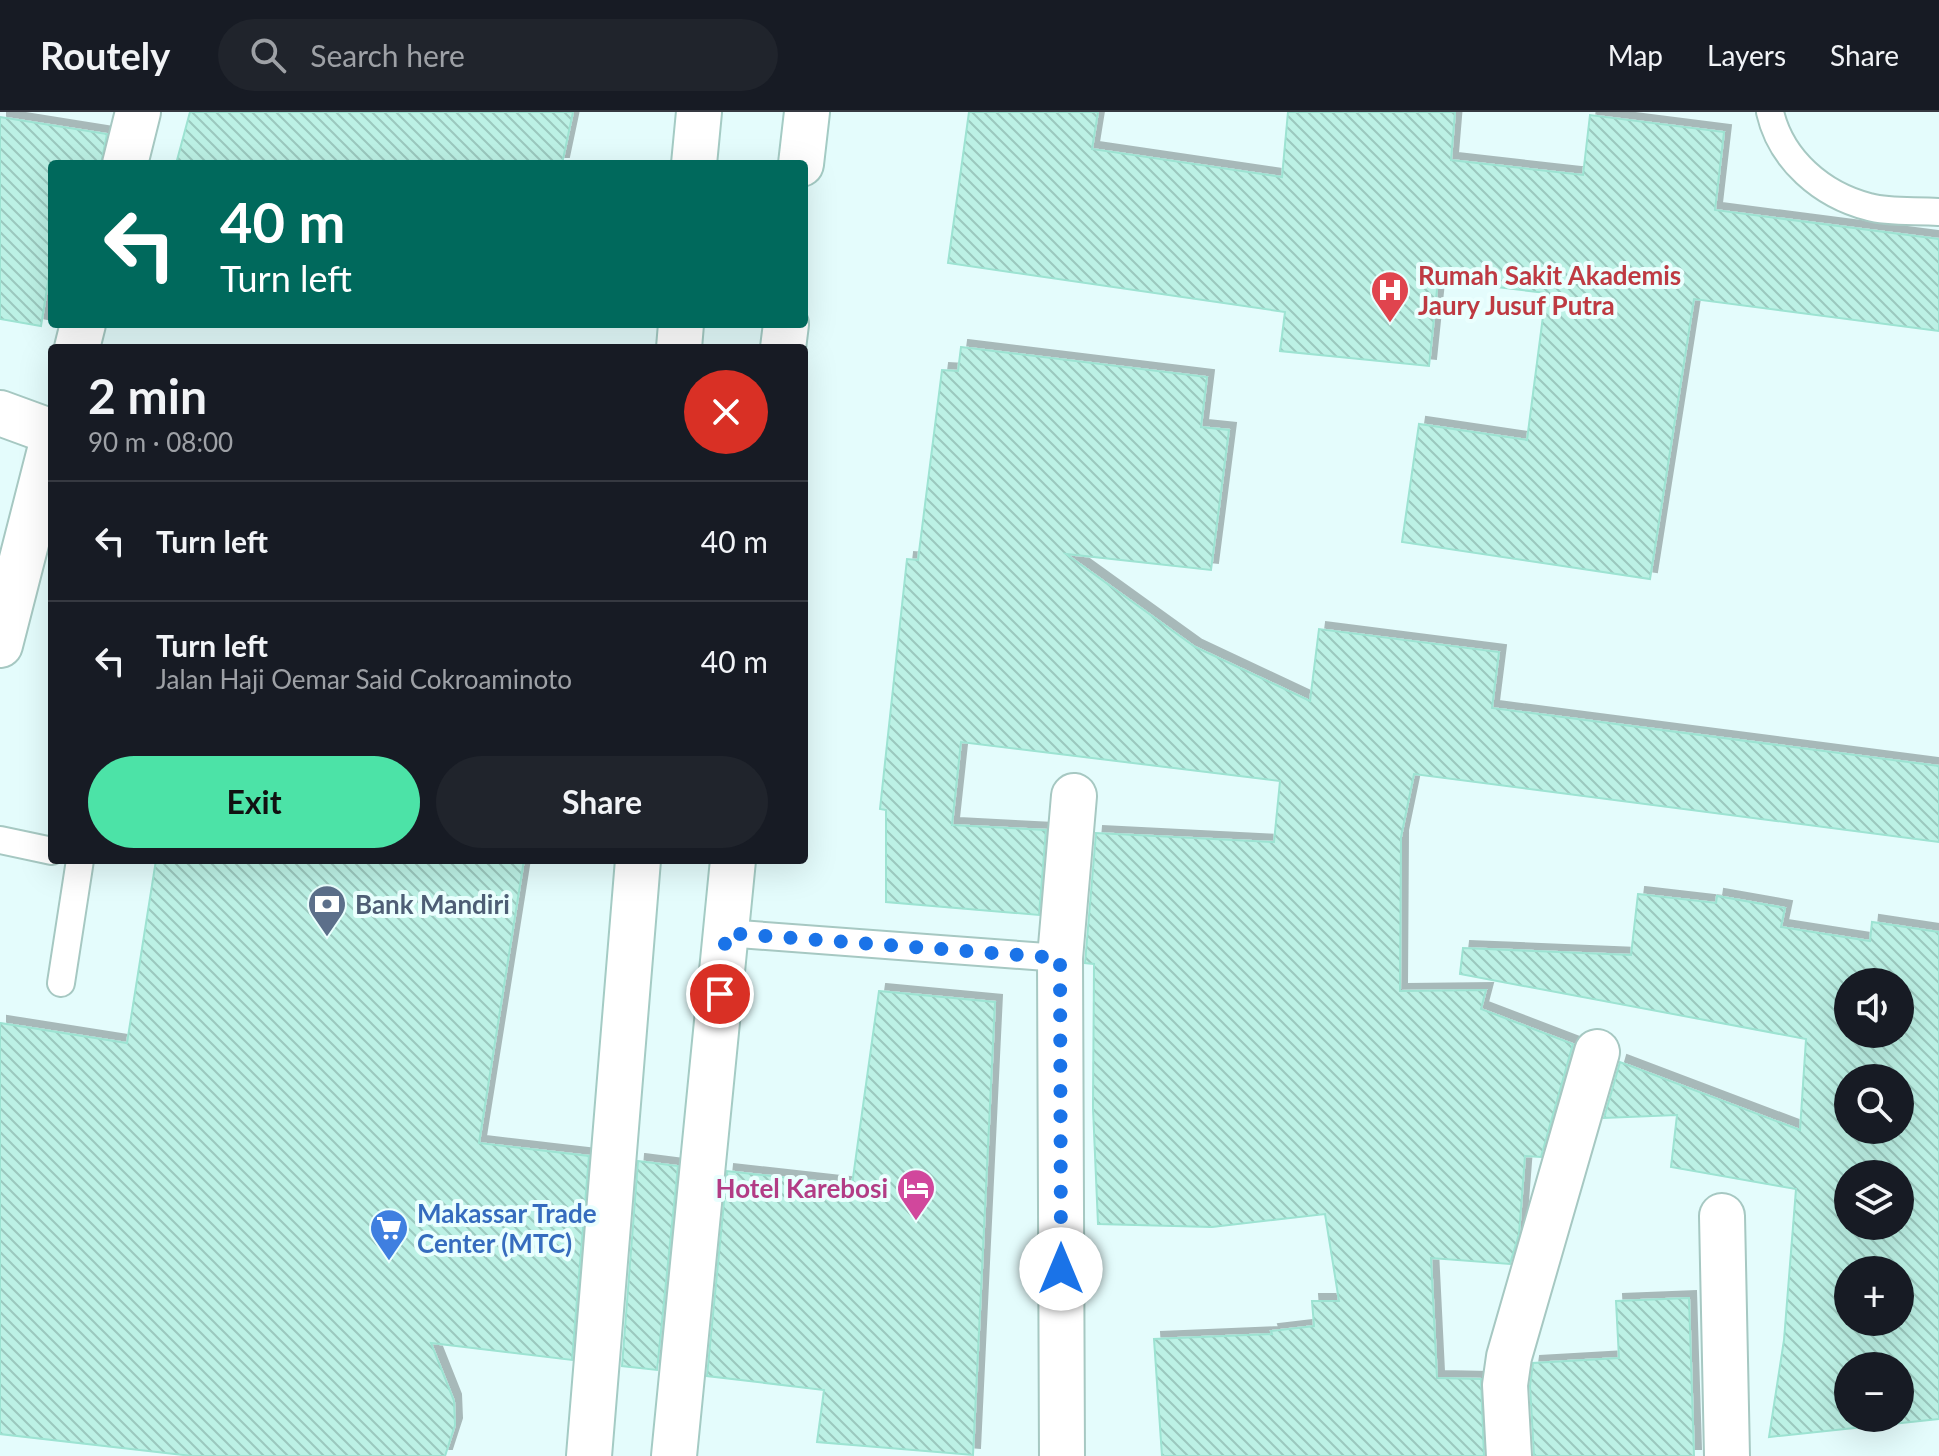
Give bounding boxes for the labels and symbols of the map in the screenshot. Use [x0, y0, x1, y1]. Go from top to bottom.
place label: Rumah Sakit Akademis Jaury Jusuf Putra [1418, 259, 1681, 321]
hospital icon: Rumah Sakit Akademis Jaury Jusuf Putra [1369, 269, 1411, 324]
bank icon: Bank Mandiri [306, 883, 348, 938]
place label: Bank Mandiri [355, 888, 510, 920]
pin [686, 960, 754, 1028]
hotel icon: Hotel Karebosi [895, 1167, 937, 1222]
place label: Hotel Karebosi [716, 1172, 888, 1204]
place label: Makassar Trade Center (MTC) [417, 1197, 597, 1259]
supermarket icon: Makassar Trade Center (MTC) [368, 1207, 410, 1262]
position arrow [1019, 1227, 1103, 1311]

